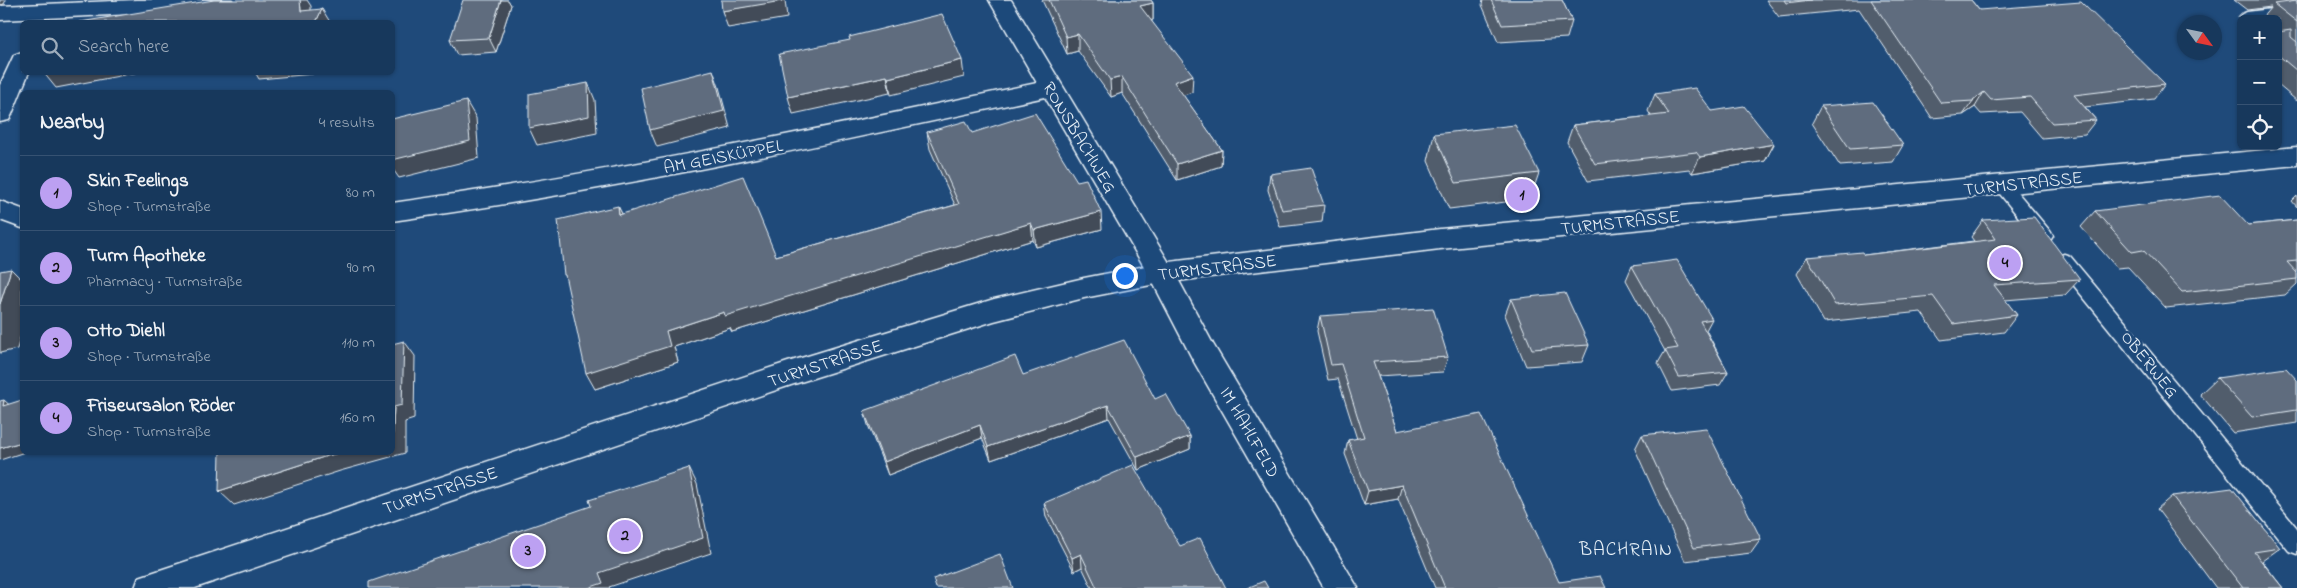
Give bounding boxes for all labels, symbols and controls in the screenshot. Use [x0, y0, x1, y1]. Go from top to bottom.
north arrow [2177, 15, 2222, 60]
map controls [2237, 15, 2282, 150]
button: + [2237, 15, 2282, 60]
search box [20, 20, 395, 75]
icon: search [38, 34, 66, 62]
text: Search here [78, 34, 169, 61]
button: − [2237, 60, 2282, 105]
street label: RONSBACHWEG [1035, 78, 1122, 198]
button: locate [2237, 105, 2282, 150]
text: Nearby [40, 108, 104, 138]
text: 4 results [319, 111, 375, 135]
street label: AM GEISKÜPPEL [662, 134, 786, 182]
street label: TURMSTRASSE [1962, 166, 2084, 204]
text: Skin Feelings [87, 168, 189, 195]
pin: 1 [1506, 176, 1538, 214]
text: 1 [53, 181, 59, 205]
text: 80 m [346, 181, 375, 205]
text: Shop · Turmstraße [87, 195, 211, 219]
street label: TURMSTRASSE [1559, 205, 1681, 243]
text: Turm Apotheke [87, 243, 206, 270]
pin: 4 [1989, 244, 2021, 282]
street label: TURMSTRASSE [1156, 249, 1278, 289]
text: 2 [52, 256, 60, 280]
text: 90 m [347, 256, 375, 280]
your location [1112, 263, 1138, 289]
text: Pharmacy · Turmstraße [87, 270, 242, 294]
text: Otto Diehl [87, 318, 165, 345]
street label: OBERWEG [2113, 326, 2184, 404]
text: 3 [53, 331, 59, 355]
text: 110 m [341, 331, 375, 355]
street label: TURMSTRASSE [765, 334, 887, 396]
text: Shop · Turmstraße [87, 345, 211, 369]
street label: IM HAHLFELD [1212, 383, 1285, 483]
text: Friseursalon Röder [87, 393, 235, 420]
text: 4 [53, 406, 59, 430]
text: 160 m [340, 406, 375, 430]
text: Shop · Turmstraße [87, 420, 211, 444]
street label: TURMSTRASSE [380, 461, 502, 523]
pin: 2 [609, 517, 641, 555]
pin: 3 [512, 532, 544, 570]
district label: BACHRAIN [1578, 537, 1673, 564]

